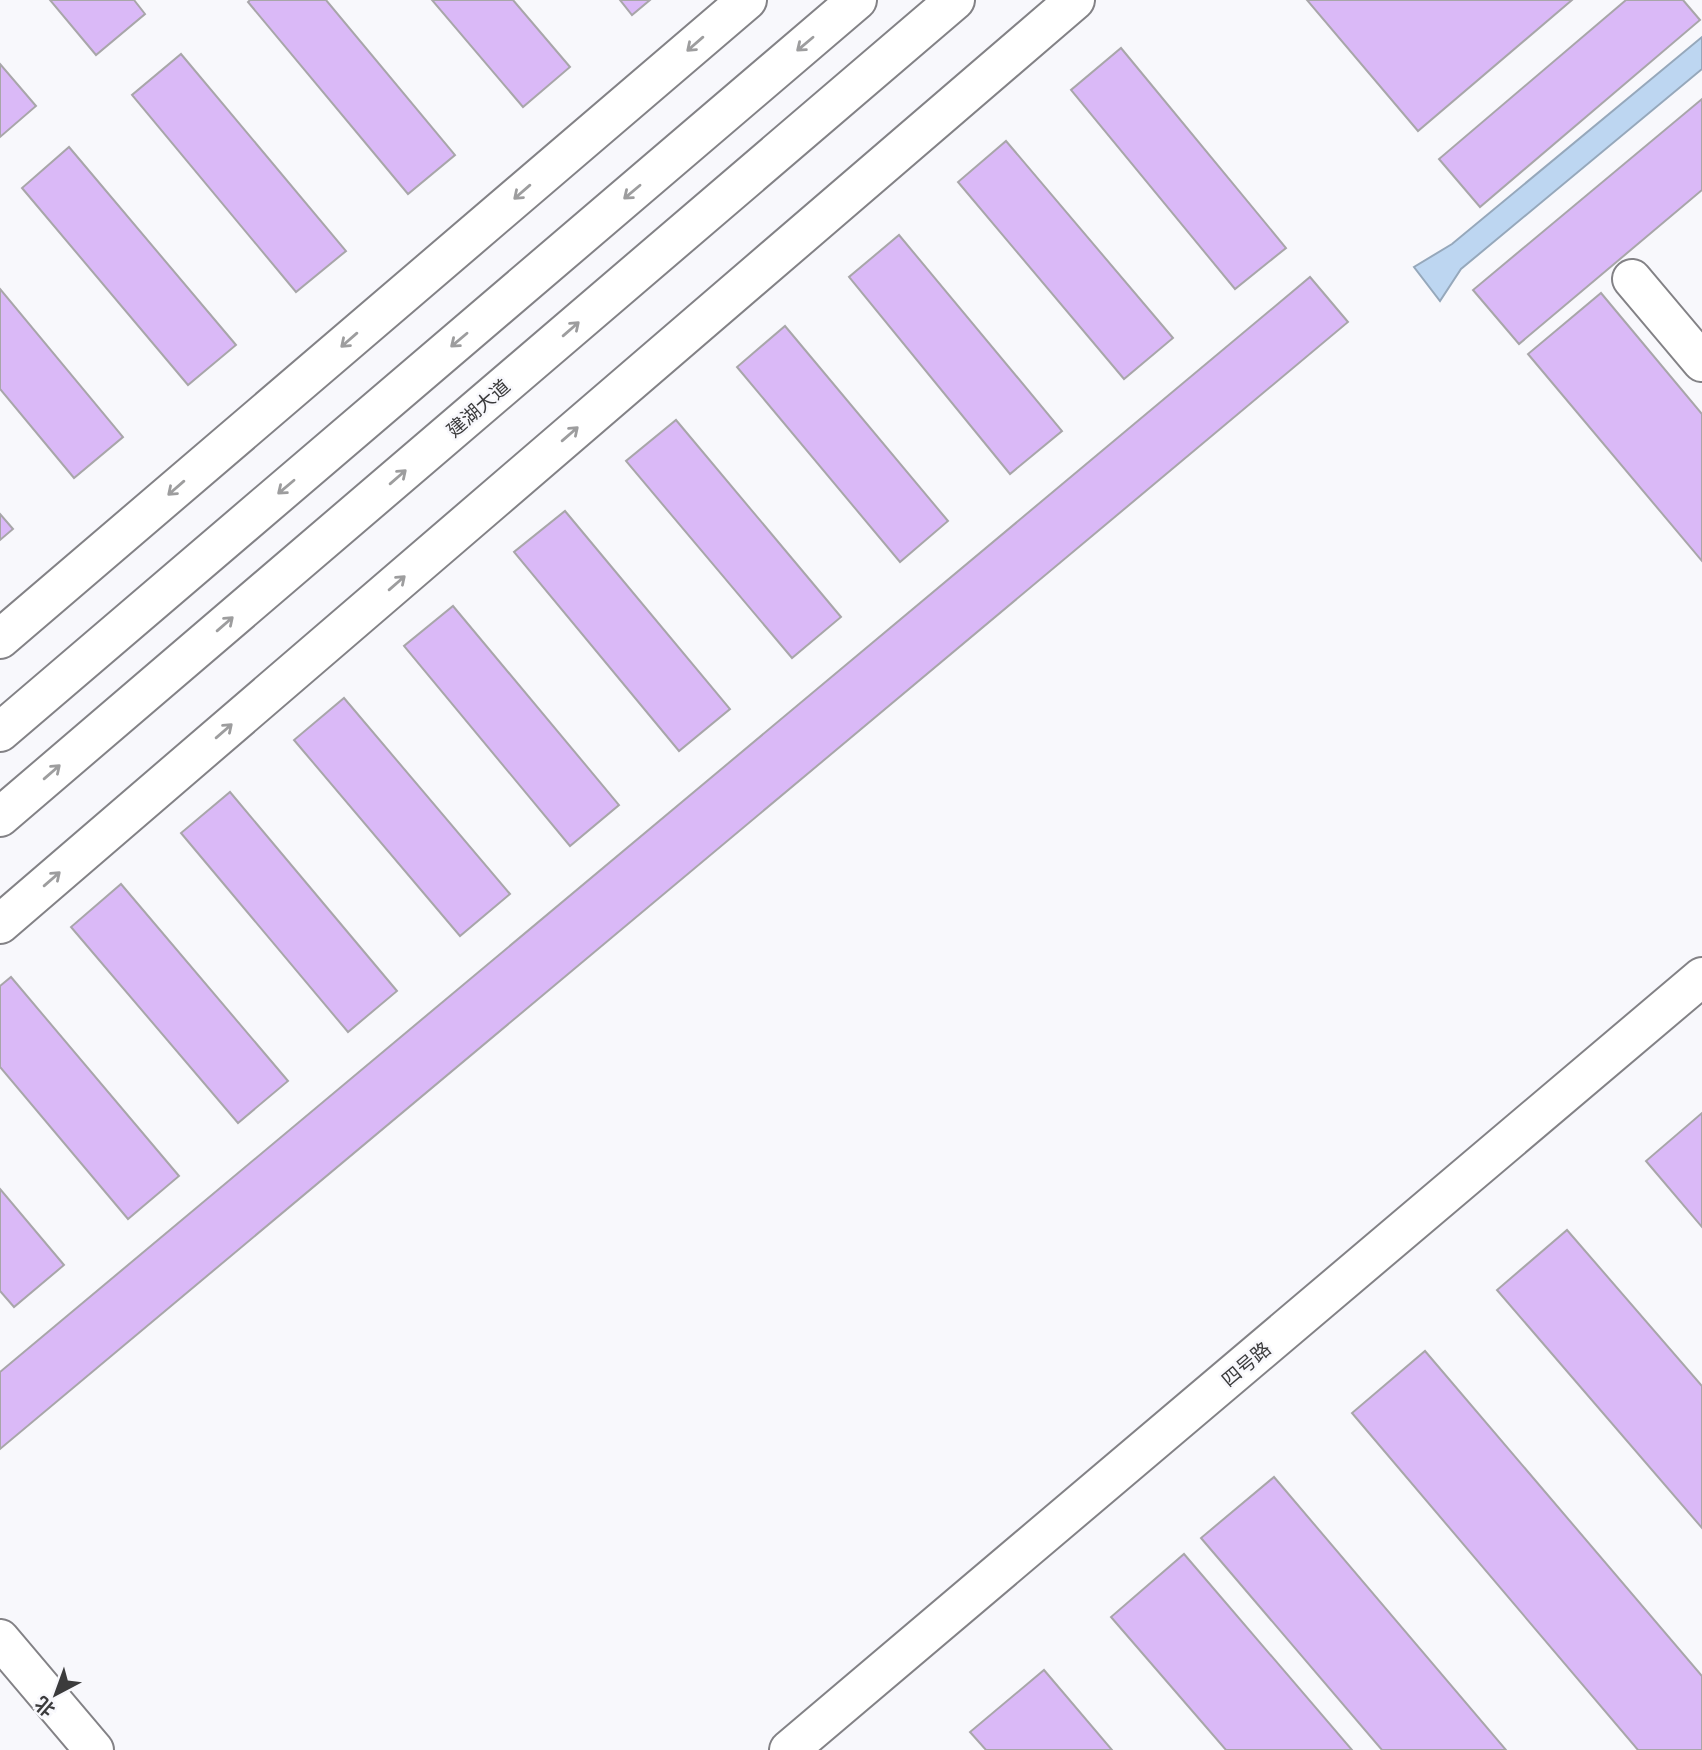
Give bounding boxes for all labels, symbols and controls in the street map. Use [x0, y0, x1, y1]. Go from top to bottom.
one-way arrow [686, 36, 704, 52]
one-way arrow [796, 36, 814, 52]
one-way arrow [513, 184, 531, 200]
one-way arrow [623, 184, 641, 200]
one-way arrow [561, 321, 579, 337]
one-way arrow [340, 332, 358, 348]
one-way arrow [450, 332, 468, 348]
street label: 建湖大道 [443, 376, 515, 442]
one-way arrow [560, 426, 578, 442]
one-way arrow [388, 469, 406, 484]
one-way arrow [277, 479, 295, 495]
one-way arrow [168, 480, 186, 496]
one-way arrow [388, 575, 406, 591]
one-way arrow [215, 616, 233, 632]
one-way arrow [215, 723, 233, 739]
one-way arrow [43, 764, 61, 780]
one-way arrow [42, 871, 60, 887]
street label: 四号路 [1218, 1338, 1276, 1392]
north arrow [21, 1659, 91, 1729]
text: 北 [31, 1692, 60, 1721]

